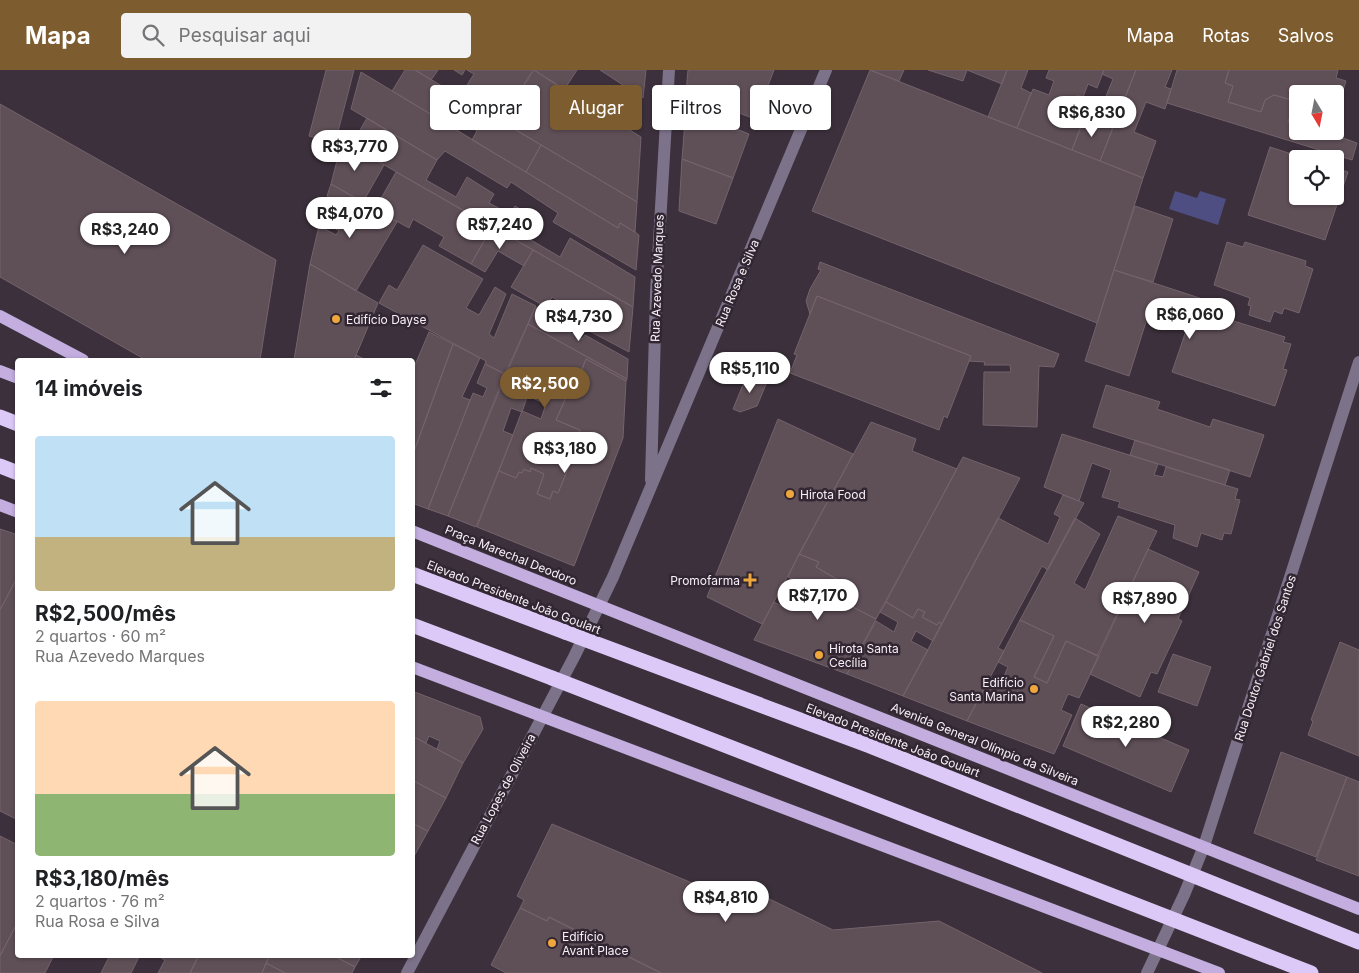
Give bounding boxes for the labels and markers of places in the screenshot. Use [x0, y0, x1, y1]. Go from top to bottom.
pin: R$6,830 [1046, 96, 1138, 138]
pin: R$3,770 [309, 129, 401, 172]
pin: R$4,070 [304, 196, 396, 239]
pin: R$7,240 [454, 208, 546, 250]
pin: R$3,240 [79, 212, 171, 255]
pin: R$6,060 [1144, 298, 1236, 340]
pin: R$4,730 [533, 300, 625, 342]
place label: Edifício Dayse [346, 312, 426, 327]
marker: Edifício Dayse [330, 313, 342, 325]
pin: R$5,110 [704, 352, 796, 394]
pin: R$2,500 [499, 366, 591, 409]
pin: R$3,180 [519, 432, 611, 474]
place label: Hirota Food [800, 487, 866, 502]
marker: Hirota Food [784, 488, 796, 500]
place label: Promofarma [670, 573, 740, 588]
marker: Promofarma [744, 574, 756, 586]
pin: R$7,170 [772, 578, 864, 621]
pin: R$7,890 [1099, 582, 1191, 624]
place label: Hirota Santa Cecília [829, 641, 899, 670]
marker: Hirota Santa Cecília [813, 649, 825, 661]
place label: Edifício Santa Marina [949, 675, 1024, 704]
marker: Edifício Santa Marina [1028, 683, 1040, 695]
pin: R$2,280 [1080, 706, 1172, 748]
pin: R$4,810 [680, 880, 772, 923]
place label: Edifício Avant Place [562, 929, 628, 958]
marker: Edifício Avant Place [546, 937, 558, 949]

